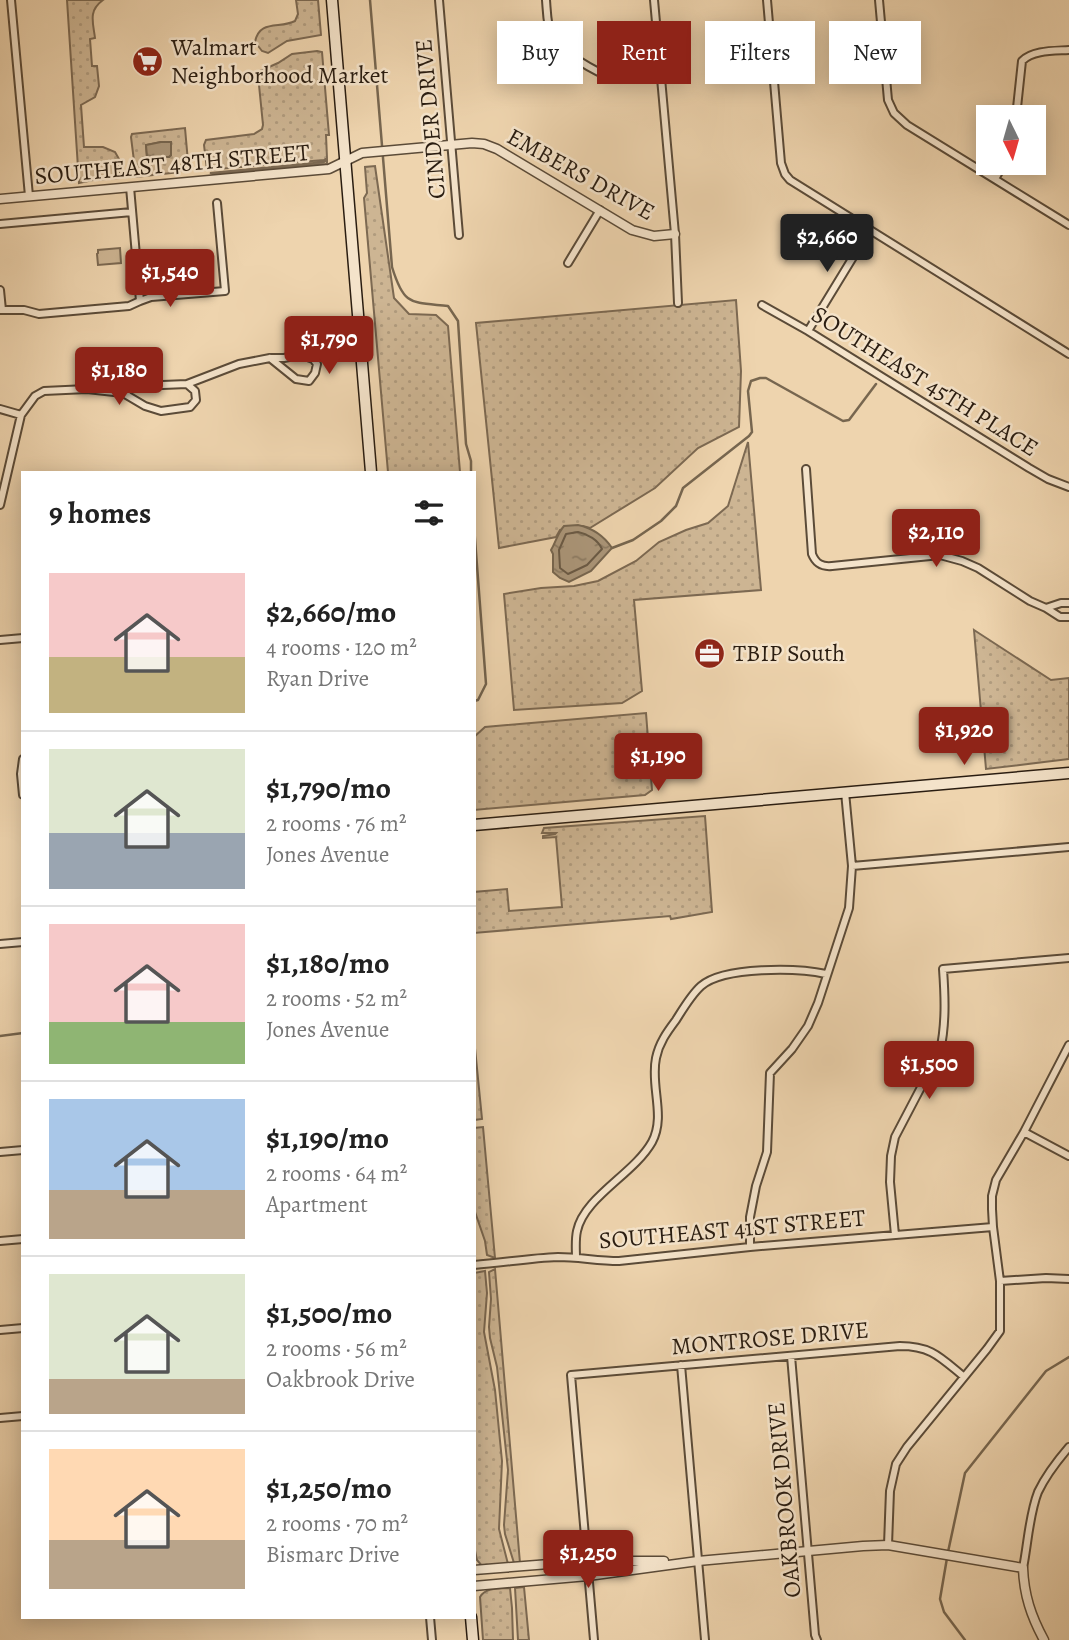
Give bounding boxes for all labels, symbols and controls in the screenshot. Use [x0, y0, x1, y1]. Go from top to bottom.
chip: Buy [497, 21, 583, 84]
chip: Rent [597, 21, 691, 84]
chip: Filters [705, 21, 815, 84]
chip: New [829, 21, 921, 84]
place label: Walmart Neighborhood Market [170, 31, 388, 91]
street label: CINDER DRIVE [407, 38, 453, 200]
supermarket icon: Walmart Neighborhood Market [131, 44, 165, 78]
north arrow [976, 105, 1046, 175]
map controls [976, 105, 1046, 175]
street label: EMBERS DRIVE [501, 120, 661, 228]
street label: SOUTHEAST 48TH STREET [33, 136, 311, 192]
pin: $2,660 [770, 215, 884, 274]
text: $2,660 [796, 221, 858, 252]
pin: $1,540 [113, 250, 227, 309]
text: $1,540 [141, 256, 199, 287]
street label: SOUTHEAST 45TH PLACE [806, 298, 1044, 464]
pin: $1,790 [272, 316, 386, 376]
text: $1,790 [300, 323, 358, 354]
pin: $1,180 [62, 348, 176, 407]
text: $1,180 [91, 354, 147, 385]
text: 9 homes [49, 493, 151, 533]
icon: filters [410, 494, 448, 532]
pin: $2,110 [879, 510, 993, 569]
text: $2,110 [908, 516, 964, 547]
text: $2,660/mo [266, 592, 396, 632]
icon: home [105, 601, 189, 685]
text: 4 rooms · 120 m² [266, 632, 417, 663]
office icon: TBIP South [693, 636, 727, 670]
place label: TBIP South [733, 637, 845, 669]
text: Ryan Drive [266, 663, 369, 694]
pin: $1,920 [907, 708, 1021, 767]
text: $1,920 [935, 714, 993, 745]
pin: $1,190 [601, 734, 715, 793]
text: $1,190 [630, 740, 686, 771]
text: $1,790/mo [266, 768, 391, 808]
icon: home [105, 777, 189, 861]
text: 2 rooms · 76 m² [266, 808, 407, 839]
text: Jones Avenue [266, 839, 389, 870]
text: $1,180/mo [266, 943, 390, 983]
icon: home [105, 952, 189, 1036]
text: 2 rooms · 52 m² [266, 983, 407, 1014]
text: Jones Avenue [266, 1014, 389, 1045]
pin: $1,500 [872, 1042, 986, 1101]
text: $1,500 [900, 1048, 958, 1079]
text: $1,190/mo [266, 1118, 389, 1158]
icon: home [105, 1127, 189, 1211]
text: 2 rooms · 64 m² [266, 1158, 407, 1189]
text: Apartment [266, 1189, 368, 1220]
street label: SOUTHEAST 41ST STREET [597, 1201, 867, 1257]
text: $1,500/mo [266, 1293, 392, 1333]
icon: home [105, 1302, 189, 1386]
street label: MONTROSE DRIVE [670, 1313, 870, 1363]
text: 2 rooms · 56 m² [266, 1333, 407, 1364]
text: Oakbrook Drive [266, 1364, 415, 1395]
street label: OAKBROOK DRIVE [760, 1401, 808, 1599]
text: $1,250/mo [266, 1468, 392, 1508]
icon: home [105, 1477, 189, 1561]
text: 2 rooms · 70 m² [266, 1508, 408, 1539]
pin: $1,250 [531, 1530, 645, 1590]
text: $1,250 [559, 1537, 617, 1568]
text: Bismarc Drive [266, 1539, 400, 1570]

